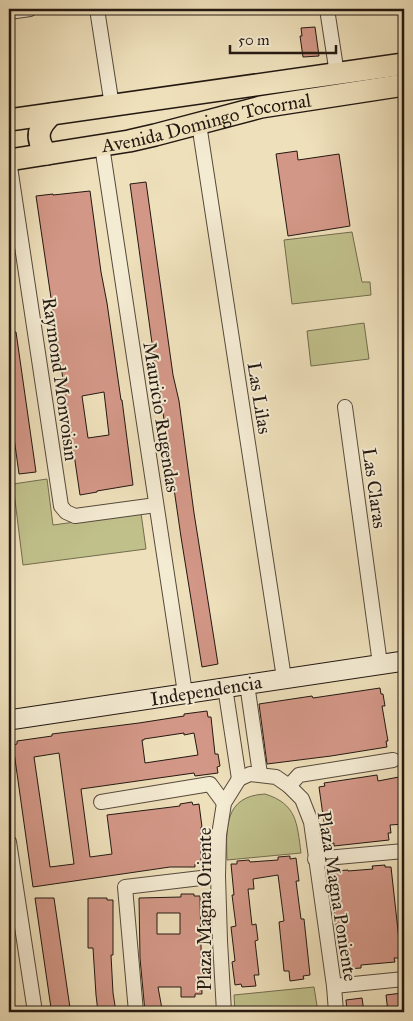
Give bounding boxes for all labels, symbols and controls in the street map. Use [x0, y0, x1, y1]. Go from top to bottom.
scale bar [230, 22, 337, 54]
text: 50 m [238, 31, 270, 49]
street label: Avenida Domingo Tocornal [99, 88, 313, 157]
street label: Raymond Monvoisin [38, 296, 83, 462]
street label: Mauricio Rugendas [137, 340, 185, 494]
street label: Las Lilas [242, 361, 277, 436]
street label: Las Claras [357, 446, 392, 530]
street label: Independencia [149, 670, 264, 711]
street label: Plaza Magna Poniente [312, 809, 362, 983]
street label: Plaza Magna Oriente [193, 827, 217, 991]

